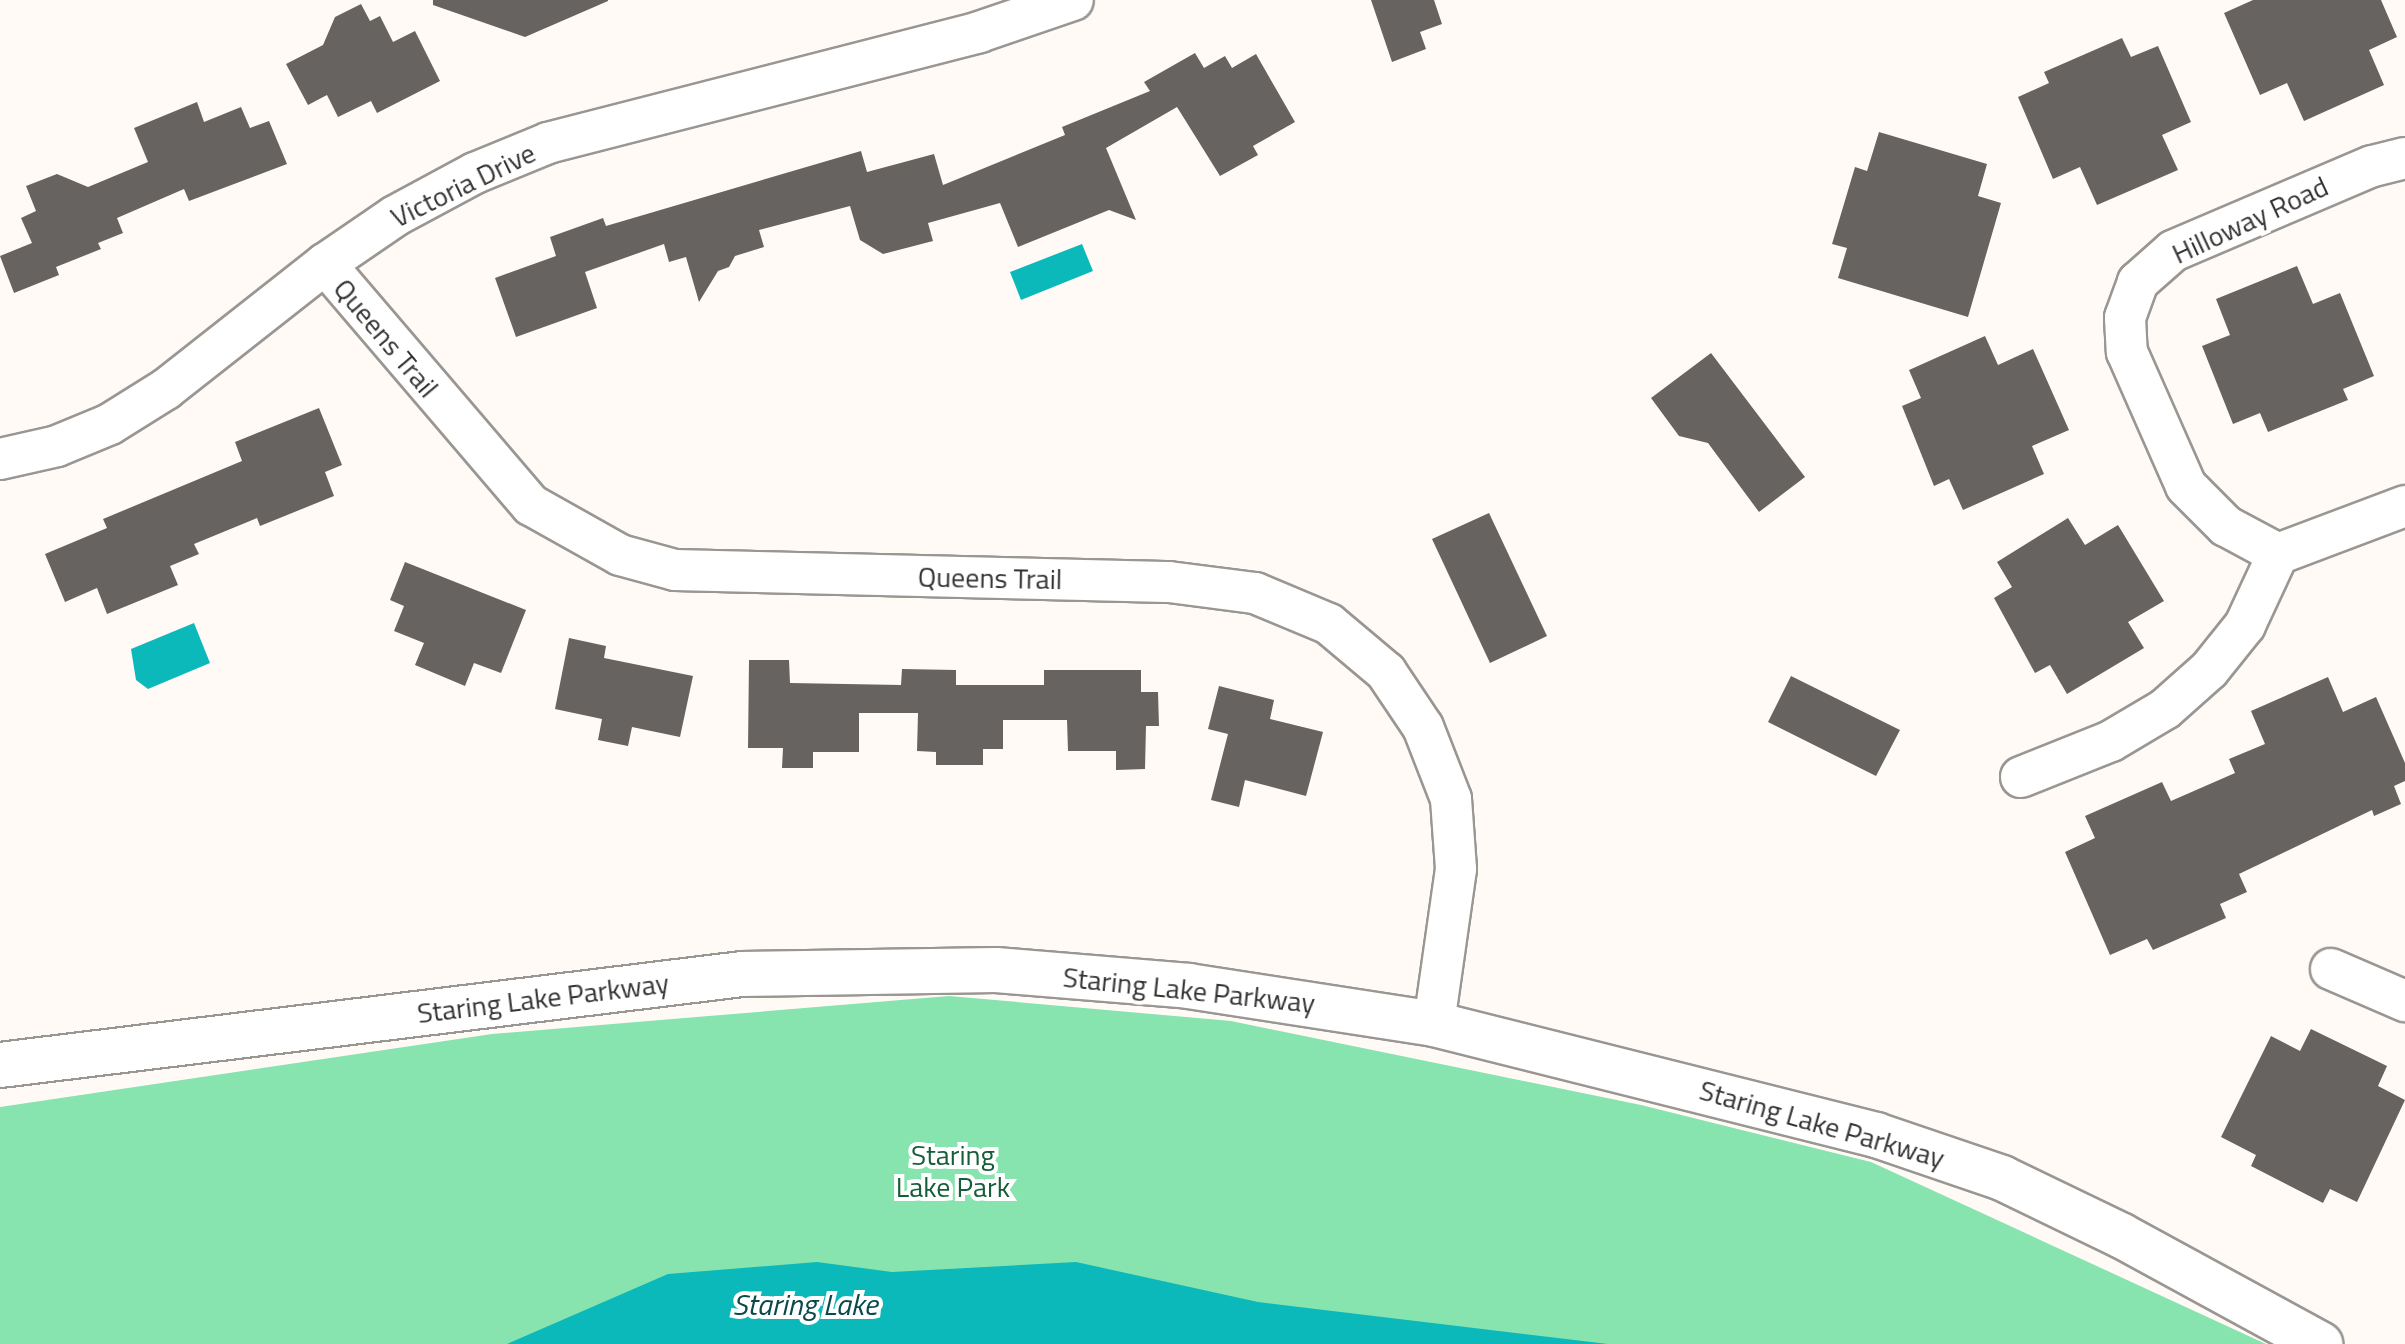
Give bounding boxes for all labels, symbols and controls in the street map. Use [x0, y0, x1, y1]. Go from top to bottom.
street label: Victoria Drive [385, 136, 541, 234]
street label: Hilloway Road [2167, 169, 2333, 271]
street label: Queens Trail [327, 272, 445, 404]
street label: Queens Trail [917, 560, 1063, 596]
street label: Staring Lake Parkway [1061, 960, 1317, 1020]
street label: Staring Lake Parkway [415, 966, 671, 1030]
street label: Staring Lake Parkway [1696, 1073, 1948, 1175]
park label: Staring Lake Park [896, 1138, 1010, 1204]
water label: Staring Lake [732, 1286, 878, 1322]

